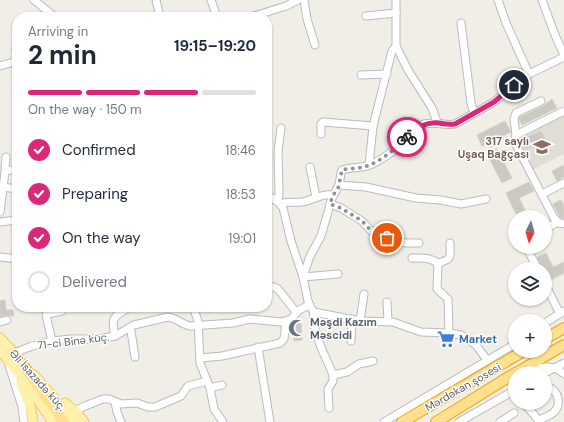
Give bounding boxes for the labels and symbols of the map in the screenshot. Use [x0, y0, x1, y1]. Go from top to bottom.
pin [497, 68, 531, 102]
courier [387, 117, 427, 157]
place label: 317 saylı Uşaq Bağçası [458, 134, 529, 161]
school or university icon: 317 saylı Uşaq Bağçası [532, 137, 552, 157]
north arrow [508, 210, 552, 254]
pin [370, 221, 404, 255]
place label: Məşdi Kazım Məscidi [310, 315, 377, 342]
mosque icon: Məşdi Kazım Məscidi [287, 318, 307, 338]
supermarket icon: Market [436, 329, 456, 349]
street label: 71-ci Binə küç. [36, 330, 110, 352]
place label: Market [459, 332, 497, 346]
street label: Əli İsazadə küç. [7, 346, 69, 414]
street label: Mərdəkan şosesi [423, 360, 503, 414]

